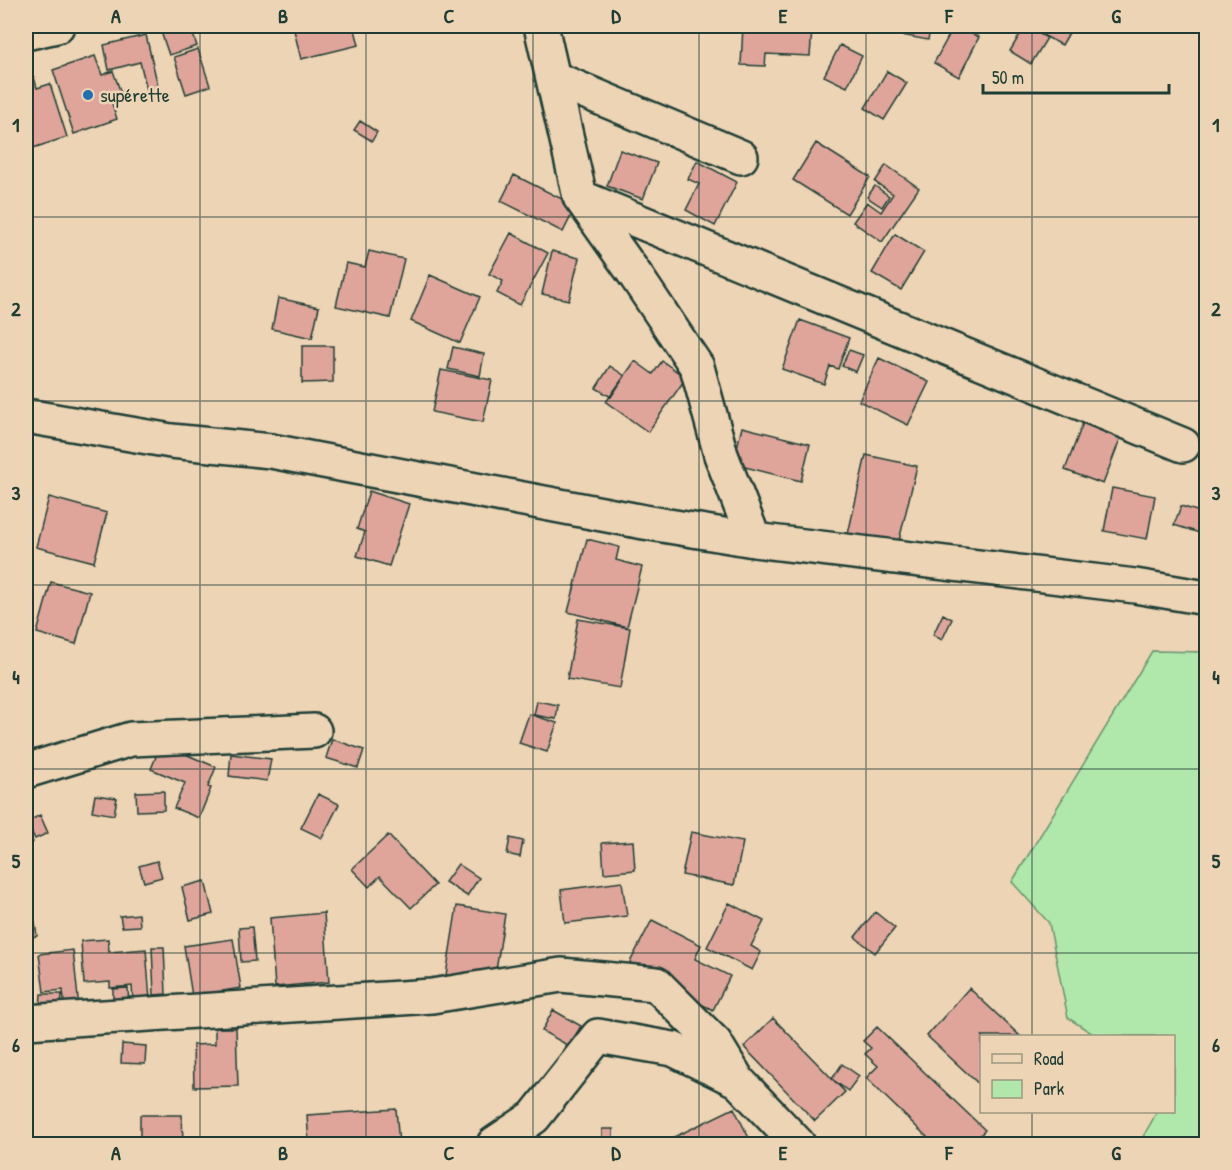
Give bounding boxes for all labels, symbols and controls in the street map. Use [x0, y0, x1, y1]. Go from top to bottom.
text: A [111, 2, 121, 29]
text: B [278, 2, 288, 29]
text: C [444, 2, 455, 29]
text: D [611, 2, 621, 29]
text: E [779, 2, 788, 29]
text: F [944, 2, 954, 29]
text: G [1111, 2, 1121, 29]
scale bar [983, 57, 1169, 95]
text: 50 m [992, 65, 1024, 90]
place label: supérette [100, 81, 170, 108]
marker: supérette [81, 88, 95, 102]
text: 1 [12, 111, 20, 138]
text: 1 [1212, 111, 1220, 138]
text: 2 [11, 295, 21, 322]
text: 2 [1211, 295, 1221, 322]
text: 3 [12, 479, 21, 506]
text: 3 [1212, 479, 1221, 506]
text: 4 [12, 663, 20, 690]
text: 4 [1212, 663, 1220, 690]
text: 5 [12, 847, 21, 874]
text: 5 [1212, 847, 1221, 874]
text: 6 [12, 1031, 20, 1058]
text: 6 [1212, 1031, 1220, 1058]
legend [980, 1035, 1175, 1113]
text: Road [1034, 1046, 1064, 1071]
text: Park [1034, 1076, 1065, 1101]
text: A [111, 1139, 121, 1166]
text: B [278, 1139, 288, 1166]
text: C [444, 1139, 455, 1166]
text: D [611, 1139, 621, 1166]
text: E [779, 1139, 788, 1166]
text: F [944, 1139, 954, 1166]
text: G [1111, 1139, 1121, 1166]

